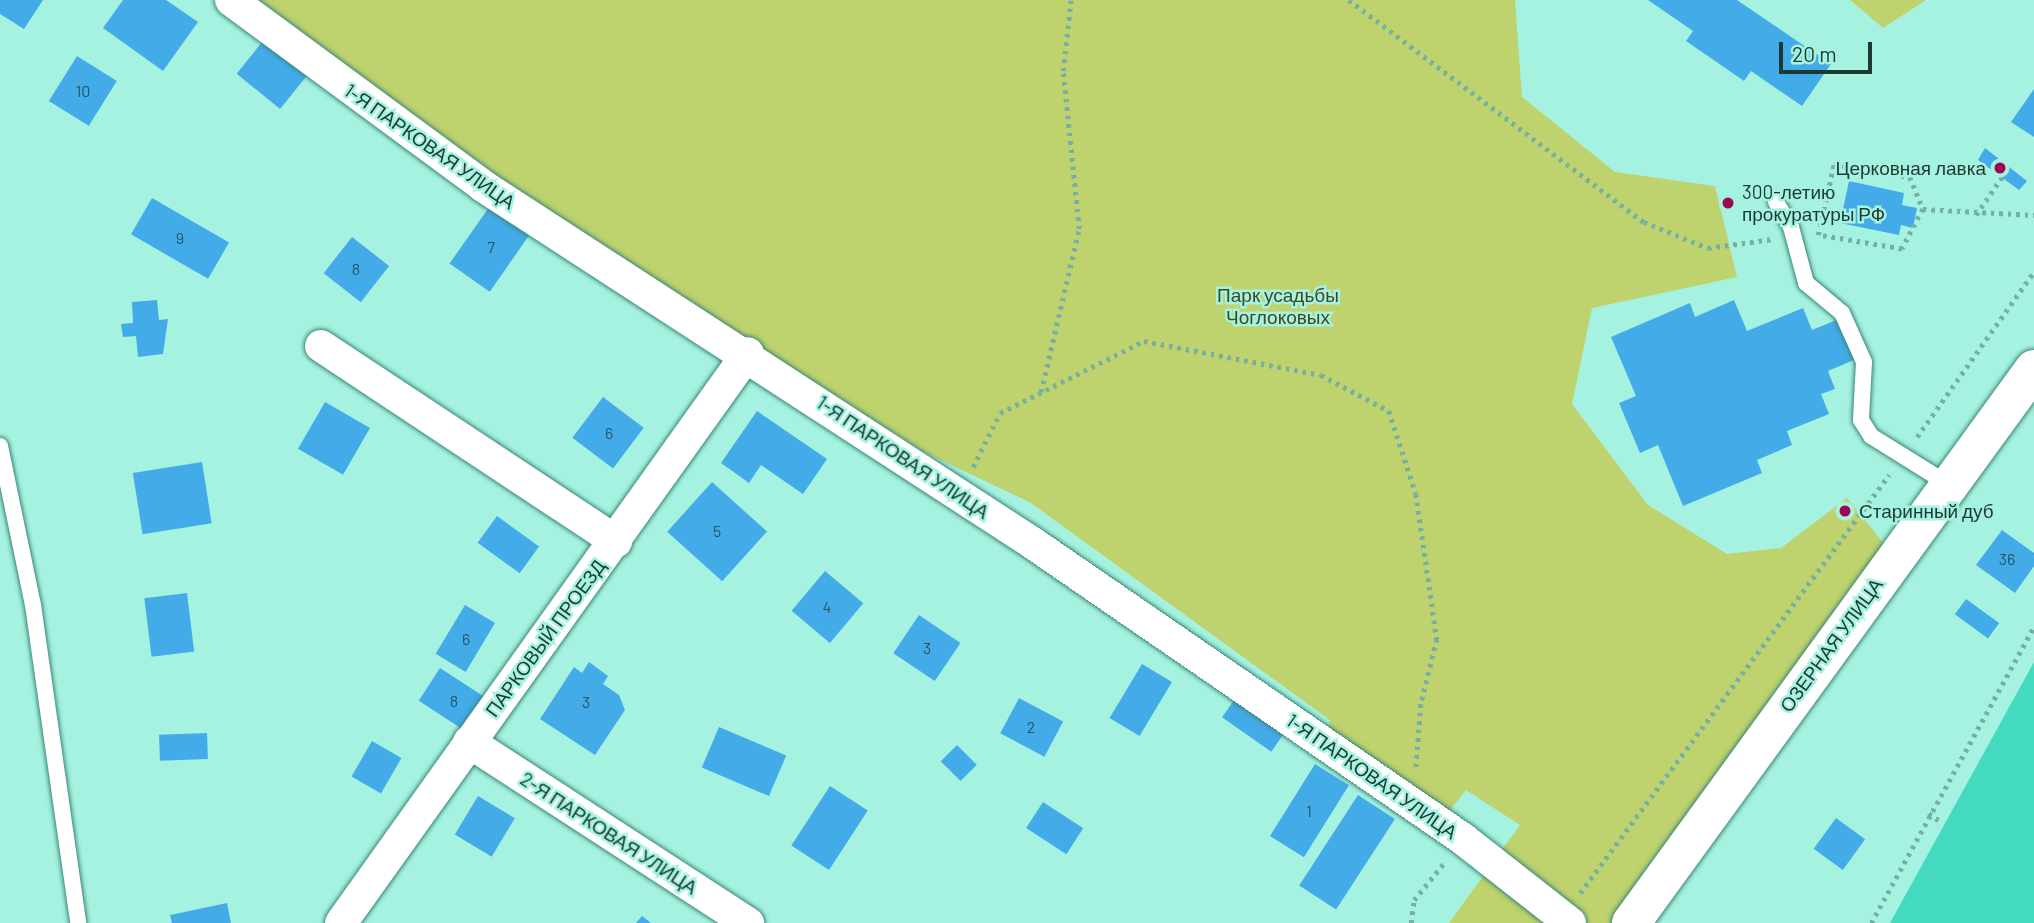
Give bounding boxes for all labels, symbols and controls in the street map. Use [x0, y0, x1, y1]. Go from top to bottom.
scale bar [1782, 28, 1875, 72]
text: 20 m [1792, 41, 1837, 66]
street label: 1-Я ПАРКОВАЯ УЛИЦА [340, 78, 520, 214]
house number: 10 [76, 81, 90, 101]
place label: Церковная лавка [1835, 157, 1986, 179]
marker: Церковная лавка [1992, 160, 2008, 176]
place label: 300-летию прокуратуры РФ [1742, 181, 1885, 225]
marker: 300-летию прокуратуры РФ [1720, 195, 1736, 211]
house number: 9 [176, 228, 184, 248]
house number: 7 [487, 237, 495, 257]
house number: 8 [352, 259, 360, 279]
park label: Парк усадьбы Чоглоковых [1217, 284, 1339, 328]
street label: 1-Я ПАРКОВАЯ УЛИЦА [813, 391, 993, 523]
house number: 6 [605, 423, 613, 443]
place label: Старинный дуб [1859, 500, 1994, 522]
marker: Старинный дуб [1837, 503, 1853, 519]
house number: 5 [713, 521, 721, 541]
house number: 36 [1999, 549, 2015, 569]
street label: ПАРКОВЫЙ ПРОЕЗД [480, 555, 610, 721]
street label: ОЗЕРНАЯ УЛИЦА [1775, 574, 1887, 716]
house number: 4 [823, 597, 831, 617]
house number: 6 [462, 629, 470, 649]
house number: 3 [923, 638, 931, 658]
house number: 8 [450, 691, 458, 711]
house number: 3 [582, 692, 590, 712]
street label: 1-Я ПАРКОВАЯ УЛИЦА [1282, 708, 1462, 844]
house number: 2 [1027, 717, 1035, 737]
street label: 2-Я ПАРКОВАЯ УЛИЦА [516, 767, 702, 899]
house number: 1 [1306, 801, 1312, 821]

